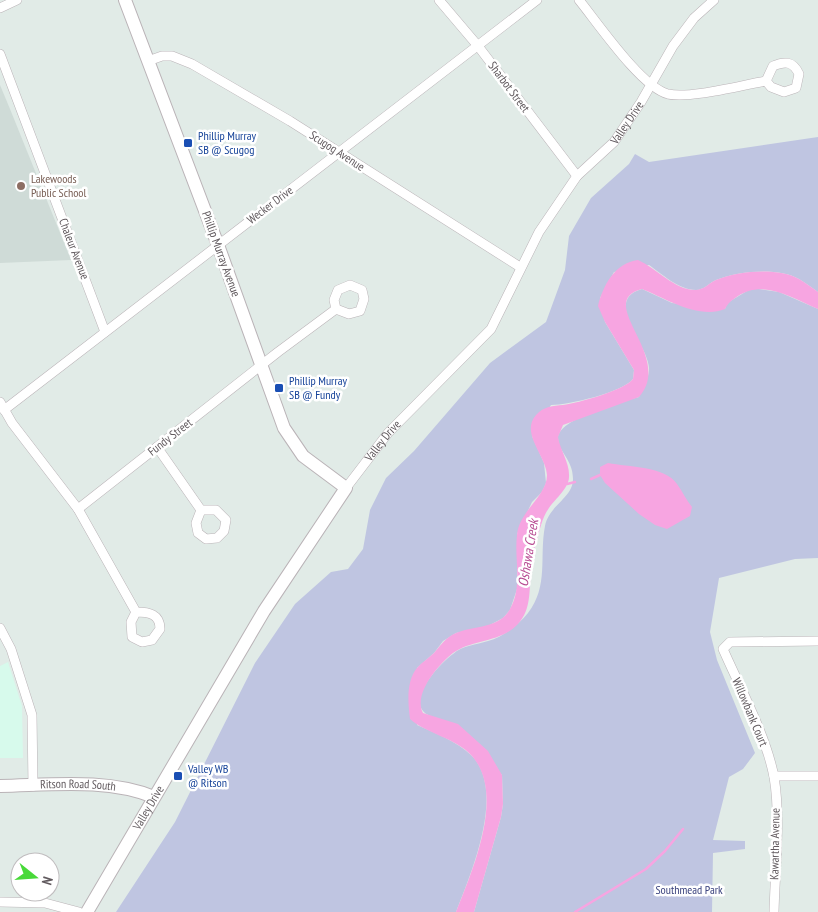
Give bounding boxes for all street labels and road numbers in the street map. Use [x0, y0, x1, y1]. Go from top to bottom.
street label: Sharbot Street [485, 58, 534, 116]
street label: Valley Drive [606, 98, 646, 148]
street label: Scugog Avenue [307, 127, 368, 174]
street label: Wecker Drive [244, 182, 296, 227]
street label: Phillip Murray Avenue [199, 209, 244, 299]
street label: Chaleur Avenue [56, 216, 93, 282]
street label: Fundy Street [145, 414, 195, 459]
street label: Valley Drive [361, 417, 404, 465]
street label: Willowbank Court [729, 675, 772, 749]
street label: Ritson Road South [40, 776, 117, 794]
street label: Valley Drive [129, 783, 167, 833]
street label: Kawartha Avenue [766, 808, 783, 880]

